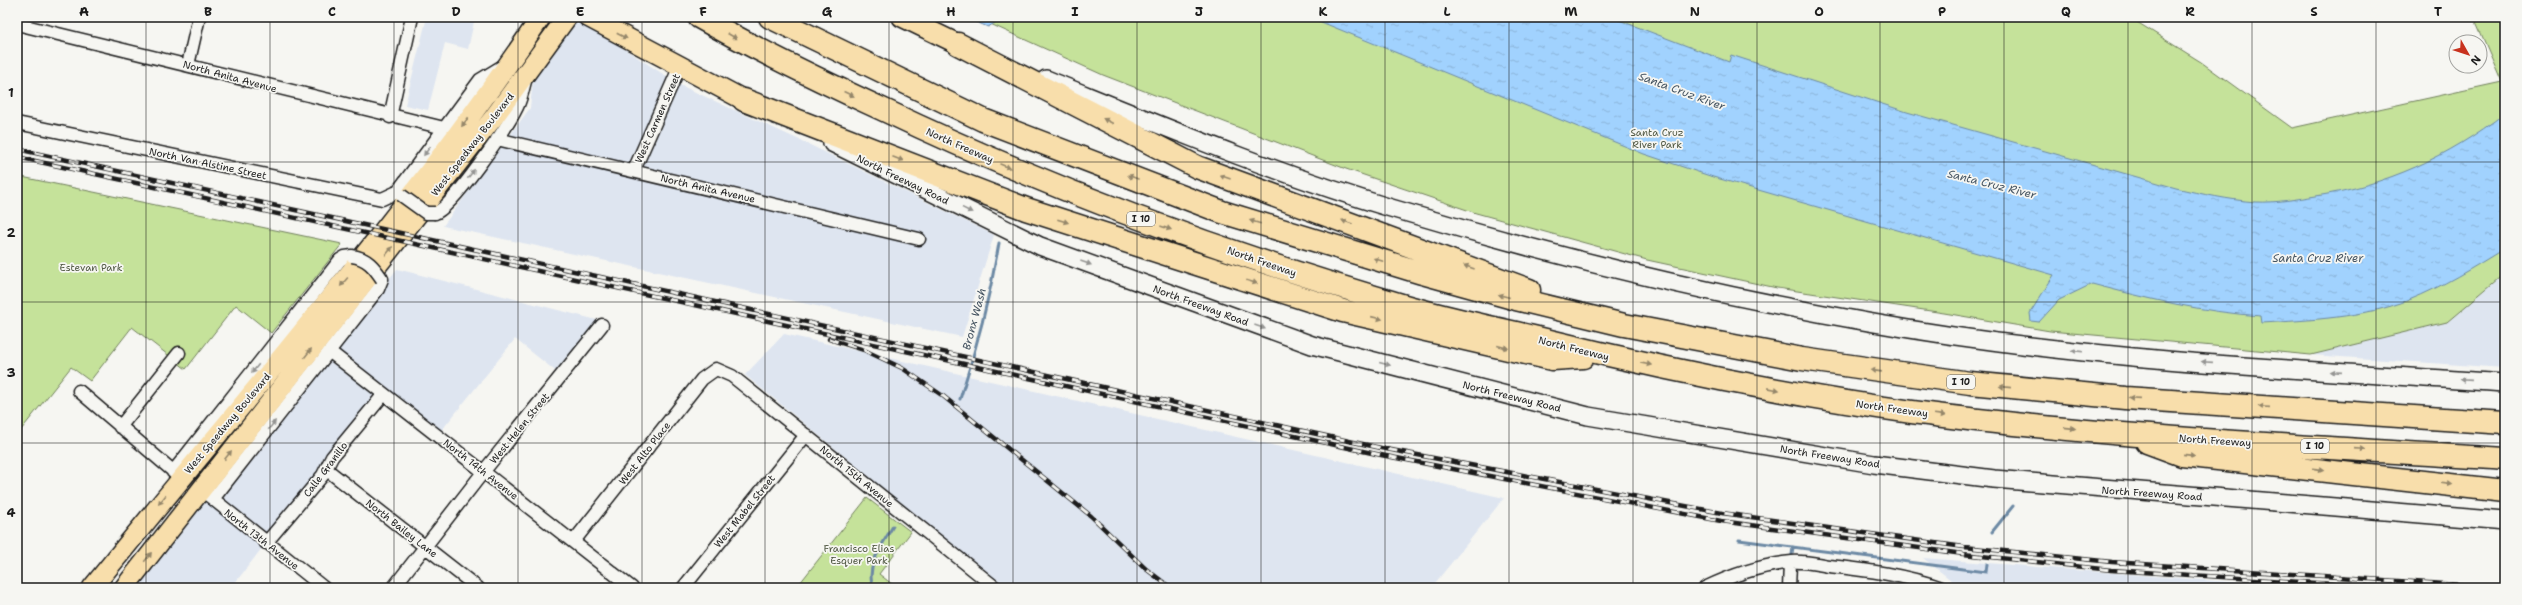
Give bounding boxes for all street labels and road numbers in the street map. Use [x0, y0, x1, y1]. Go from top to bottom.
street label: North Anita Avenue [181, 58, 279, 95]
street label: West Carmen Street [632, 71, 683, 165]
street label: West Speedway Boulevard [428, 90, 517, 199]
street label: North Freeway [924, 125, 996, 166]
street label: North Van Alstine Street [148, 145, 268, 182]
street label: North Freeway Road [855, 151, 952, 208]
street label: North Anita Avenue [659, 171, 757, 206]
road number: I 10 [1127, 212, 1155, 226]
street label: North Freeway [1225, 244, 1298, 279]
street label: North Freeway Road [1151, 282, 1251, 329]
street label: North Freeway [1537, 333, 1611, 364]
street label: West Speedway Boulevard [181, 370, 274, 476]
road number: I 10 [1947, 375, 1975, 389]
street label: North Freeway Road [1461, 378, 1563, 415]
street label: West Helen Street [487, 390, 552, 466]
street label: North Freeway [1855, 397, 1929, 420]
street label: West Alto Place [616, 419, 673, 487]
street label: North Freeway [2178, 431, 2252, 450]
street label: North 14th Avenue [441, 436, 521, 503]
street label: Calle Granillo [300, 439, 350, 499]
road number: I 10 [2301, 439, 2329, 453]
street label: North Freeway Road [1779, 442, 1881, 471]
street label: North 15th Avenue [817, 443, 896, 510]
street label: West Mabel Street [711, 472, 778, 551]
street label: North Freeway Road [2101, 483, 2203, 504]
street label: North Bailey Lane [363, 496, 440, 561]
street label: North 13th Avenue [222, 506, 302, 573]

